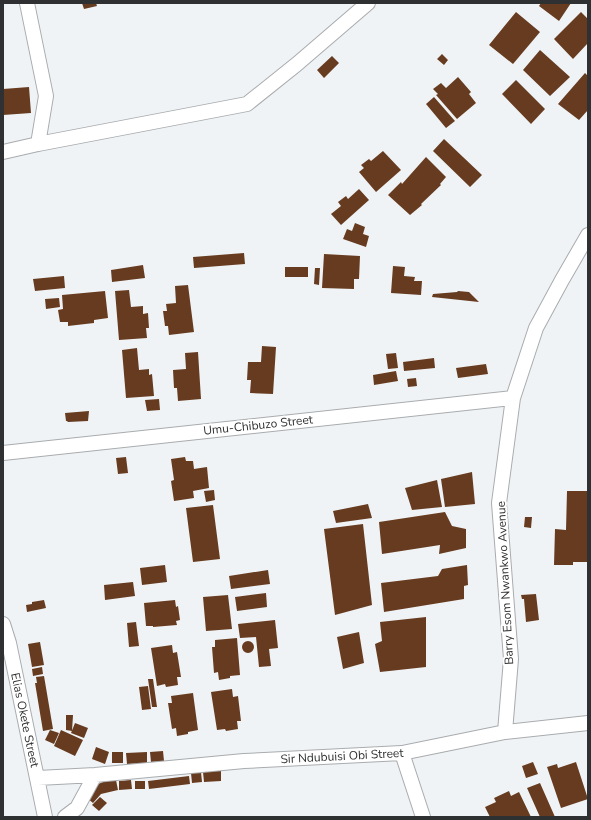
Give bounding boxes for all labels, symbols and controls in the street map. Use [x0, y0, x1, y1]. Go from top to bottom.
street label: Umu-Chibuzo Street [202, 411, 314, 439]
street label: Barry Esom Nwankwo Avenue [493, 501, 517, 665]
street label: Elias Okete Street [7, 671, 43, 770]
street label: Sir Ndubuisi Obi Street [280, 745, 405, 767]

